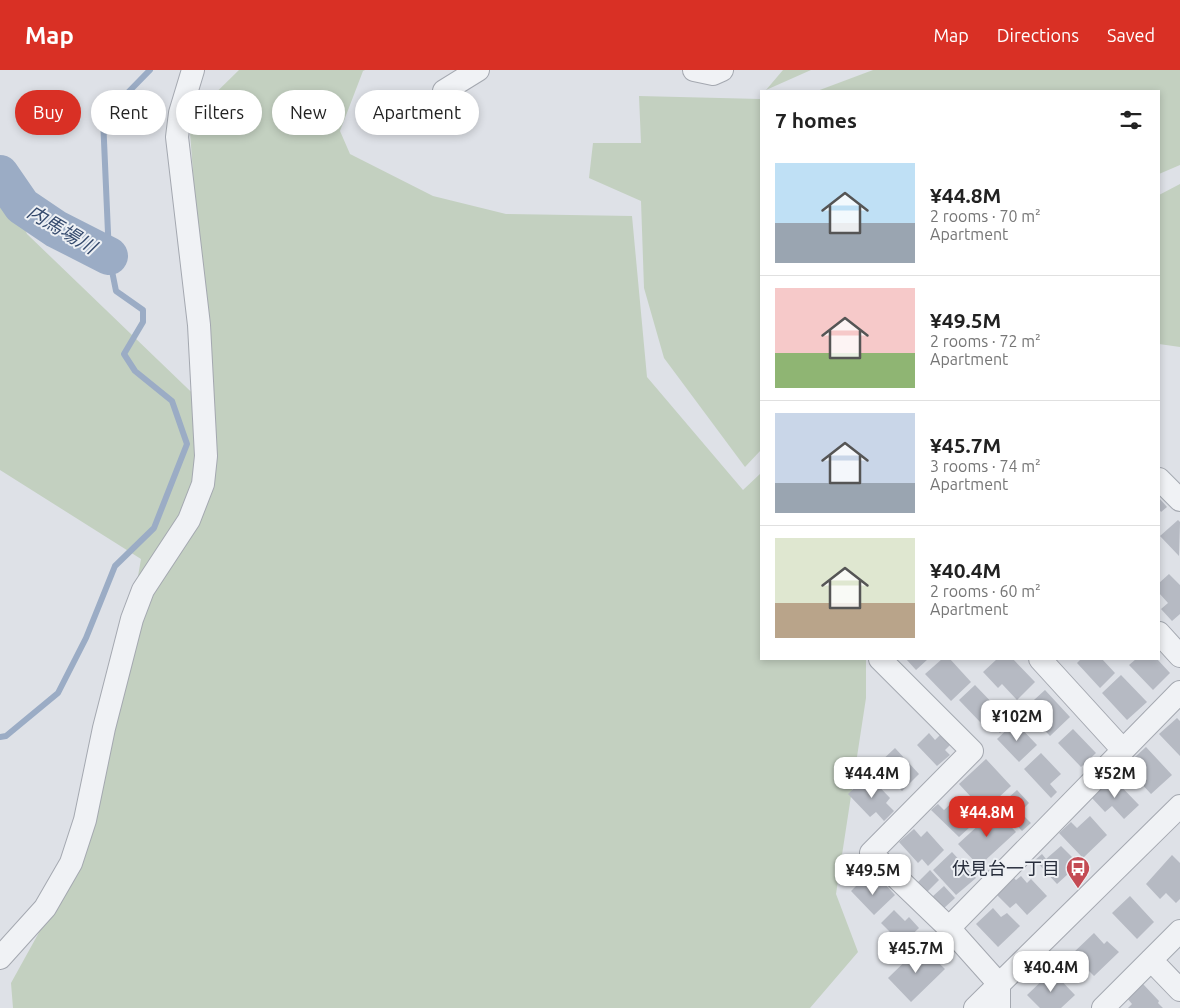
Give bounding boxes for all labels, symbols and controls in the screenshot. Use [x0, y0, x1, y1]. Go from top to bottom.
text: Map [25, 22, 74, 49]
text: Map [933, 25, 969, 45]
text: Directions [997, 25, 1079, 45]
text: Saved [1107, 25, 1155, 45]
chip: Buy [15, 90, 81, 135]
chip: Rent [91, 90, 166, 135]
chip: Filters [176, 90, 262, 135]
chip: New [272, 90, 345, 135]
chip: Apartment [355, 90, 479, 135]
icon: filters [1117, 106, 1145, 134]
text: 7 homes [775, 108, 857, 132]
icon: home [815, 183, 875, 243]
text: ¥44.8M [930, 183, 1001, 207]
water label: 内馬場川 [24, 200, 102, 259]
text: 2 rooms · 70 m² [930, 207, 1041, 225]
text: Apartment [930, 225, 1008, 243]
icon: home [815, 308, 875, 368]
text: ¥49.5M [930, 308, 1001, 332]
text: 2 rooms · 72 m² [930, 332, 1041, 350]
text: Apartment [930, 350, 1008, 368]
icon: home [815, 433, 875, 493]
text: ¥45.7M [930, 433, 1001, 457]
text: 3 rooms · 74 m² [930, 457, 1041, 475]
text: Apartment [930, 475, 1008, 493]
icon: home [815, 558, 875, 618]
text: ¥40.4M [930, 558, 1001, 582]
text: 2 rooms · 60 m² [930, 582, 1041, 600]
text: Apartment [930, 600, 1008, 618]
pin: ¥102M [982, 700, 1052, 742]
text: ¥102M [992, 707, 1042, 725]
pin: ¥44.4M [831, 756, 913, 799]
pin: ¥52M [1085, 756, 1145, 799]
text: ¥44.4M [845, 764, 899, 782]
text: ¥52M [1094, 764, 1136, 782]
pin: ¥44.8M [946, 796, 1028, 838]
text: ¥44.8M [960, 803, 1014, 821]
pin: ¥49.5M [832, 854, 914, 896]
bus stop icon: 伏見台一丁目 [1065, 855, 1091, 889]
place label: 伏見台一丁目 [952, 858, 1060, 878]
text: ¥49.5M [846, 861, 900, 879]
pin: ¥45.7M [875, 932, 957, 974]
text: ¥45.7M [889, 939, 943, 957]
pin: ¥40.4M [1010, 950, 1092, 993]
text: ¥40.4M [1024, 958, 1078, 976]

